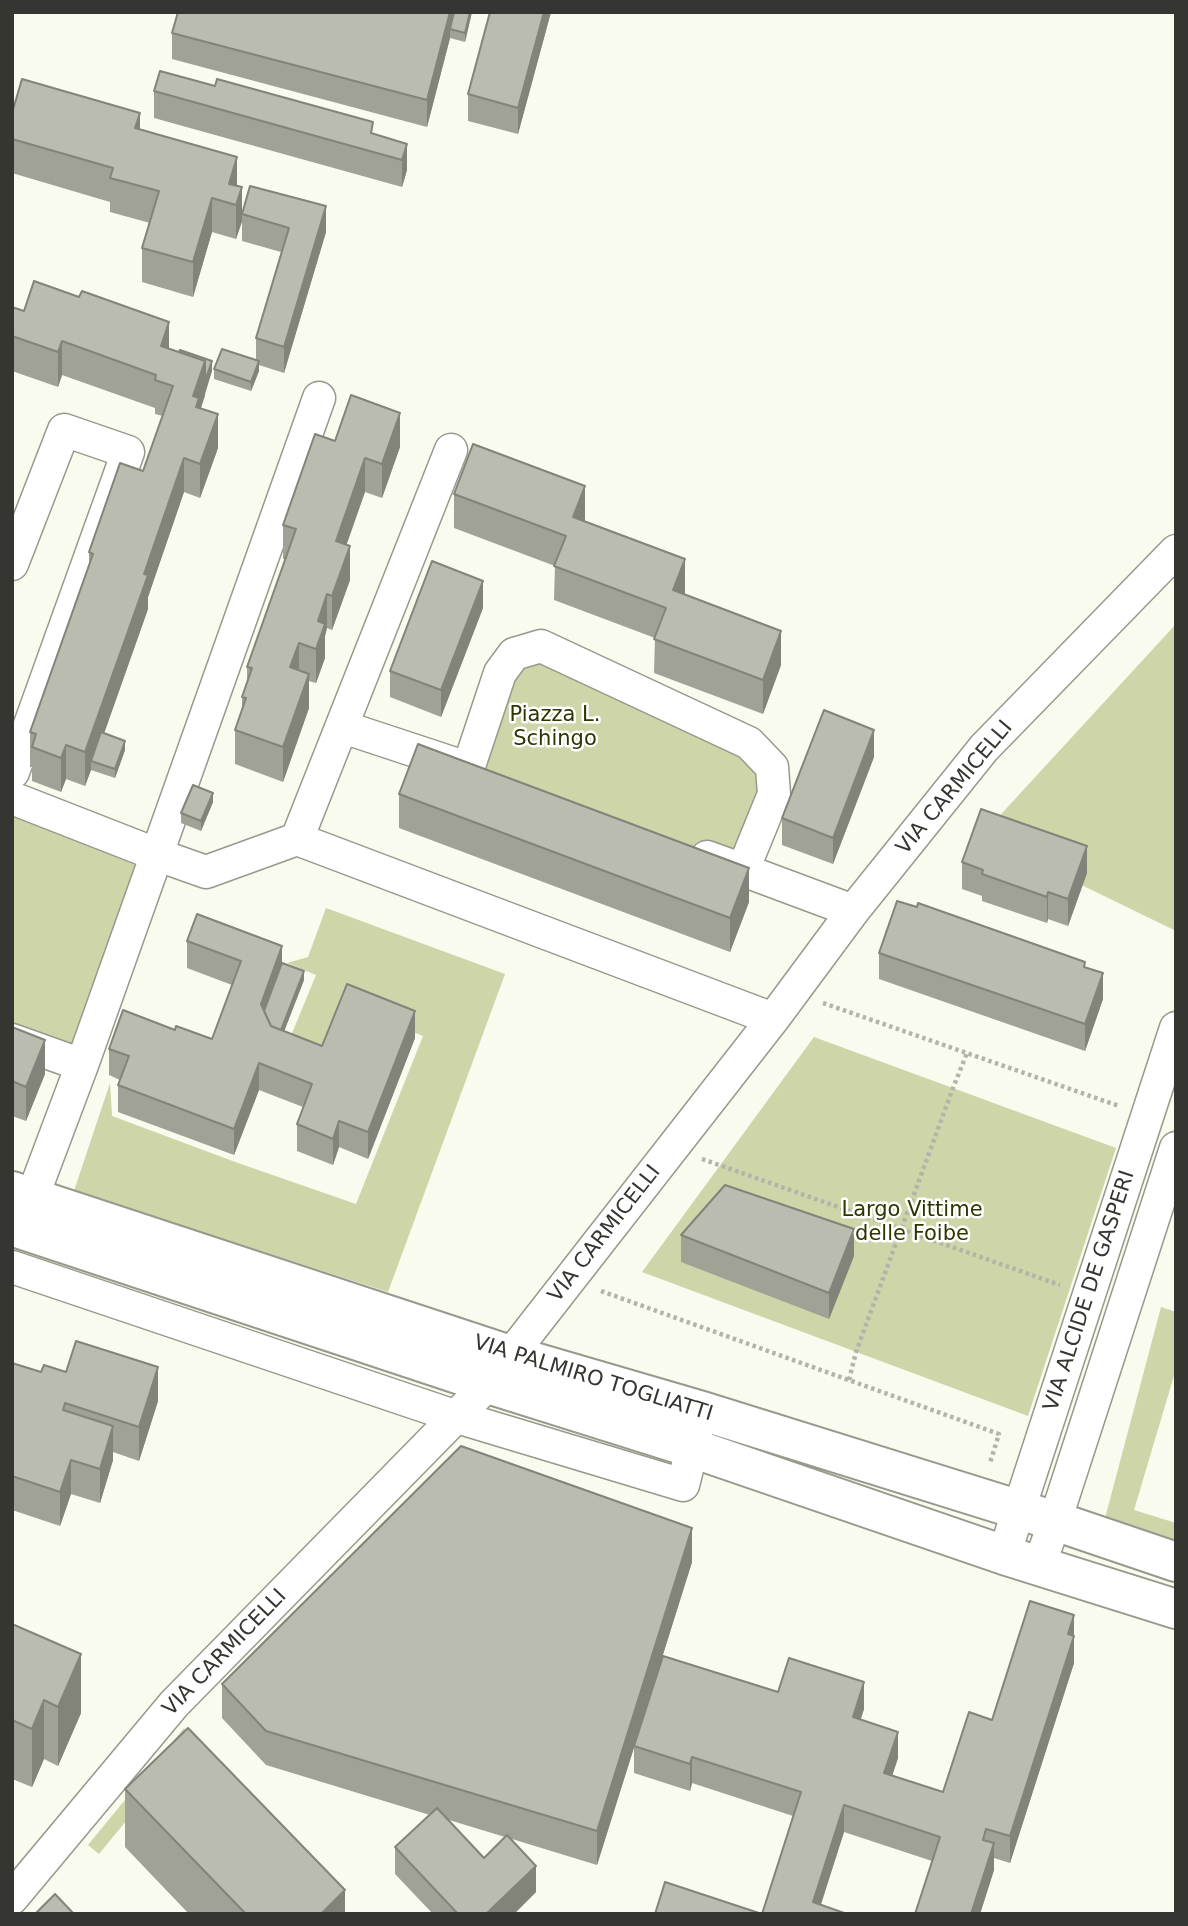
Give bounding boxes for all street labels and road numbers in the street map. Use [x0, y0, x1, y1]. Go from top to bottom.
street label: VIA CARMICELLI [892, 716, 1018, 860]
street label: VIA CARMICELLI [544, 1160, 666, 1308]
street label: VIA ALCIDE DE GASPERI [1039, 1168, 1141, 1414]
street label: VIA PALMIRO TOGLIATTI [470, 1331, 716, 1427]
street label: VIA CARMICELLI [158, 1584, 292, 1722]

